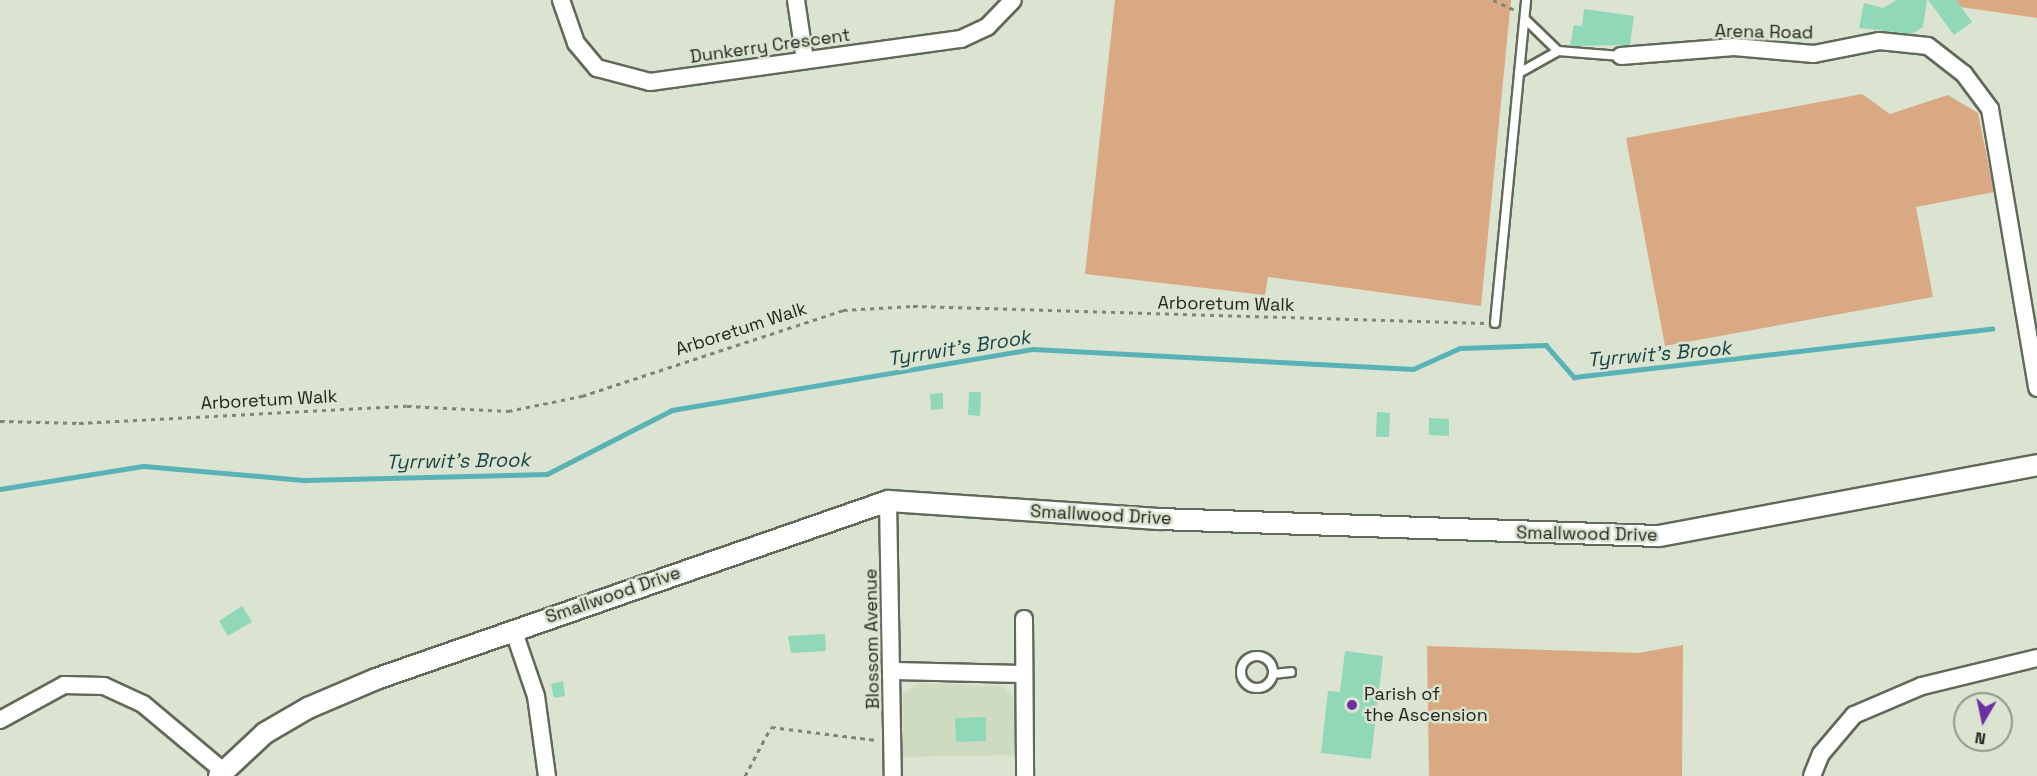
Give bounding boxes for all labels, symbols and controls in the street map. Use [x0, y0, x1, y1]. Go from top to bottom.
street label: Arena Road [1714, 20, 1814, 44]
street label: Dunkerry Crescent [688, 24, 852, 68]
street label: Arboretum Walk [1157, 292, 1295, 316]
street label: Arboretum Walk [673, 298, 809, 360]
water label: Tyrrwit's Brook [886, 325, 1032, 371]
water label: Tyrrwit's Brook [1586, 336, 1732, 372]
street label: Arboretum Walk [200, 386, 338, 414]
water label: Tyrrwit's Brook [386, 448, 530, 474]
street label: Smallwood Drive [1030, 501, 1172, 529]
street label: Smallwood Drive [1516, 522, 1658, 546]
street label: Smallwood Drive [543, 562, 683, 628]
street label: Blossom Avenue [860, 568, 884, 710]
place label: Parish of the Ascension [1364, 684, 1488, 726]
north arrow [1953, 692, 2013, 752]
marker: Parish of the Ascension [1345, 698, 1359, 712]
text: N [1973, 727, 1987, 750]

